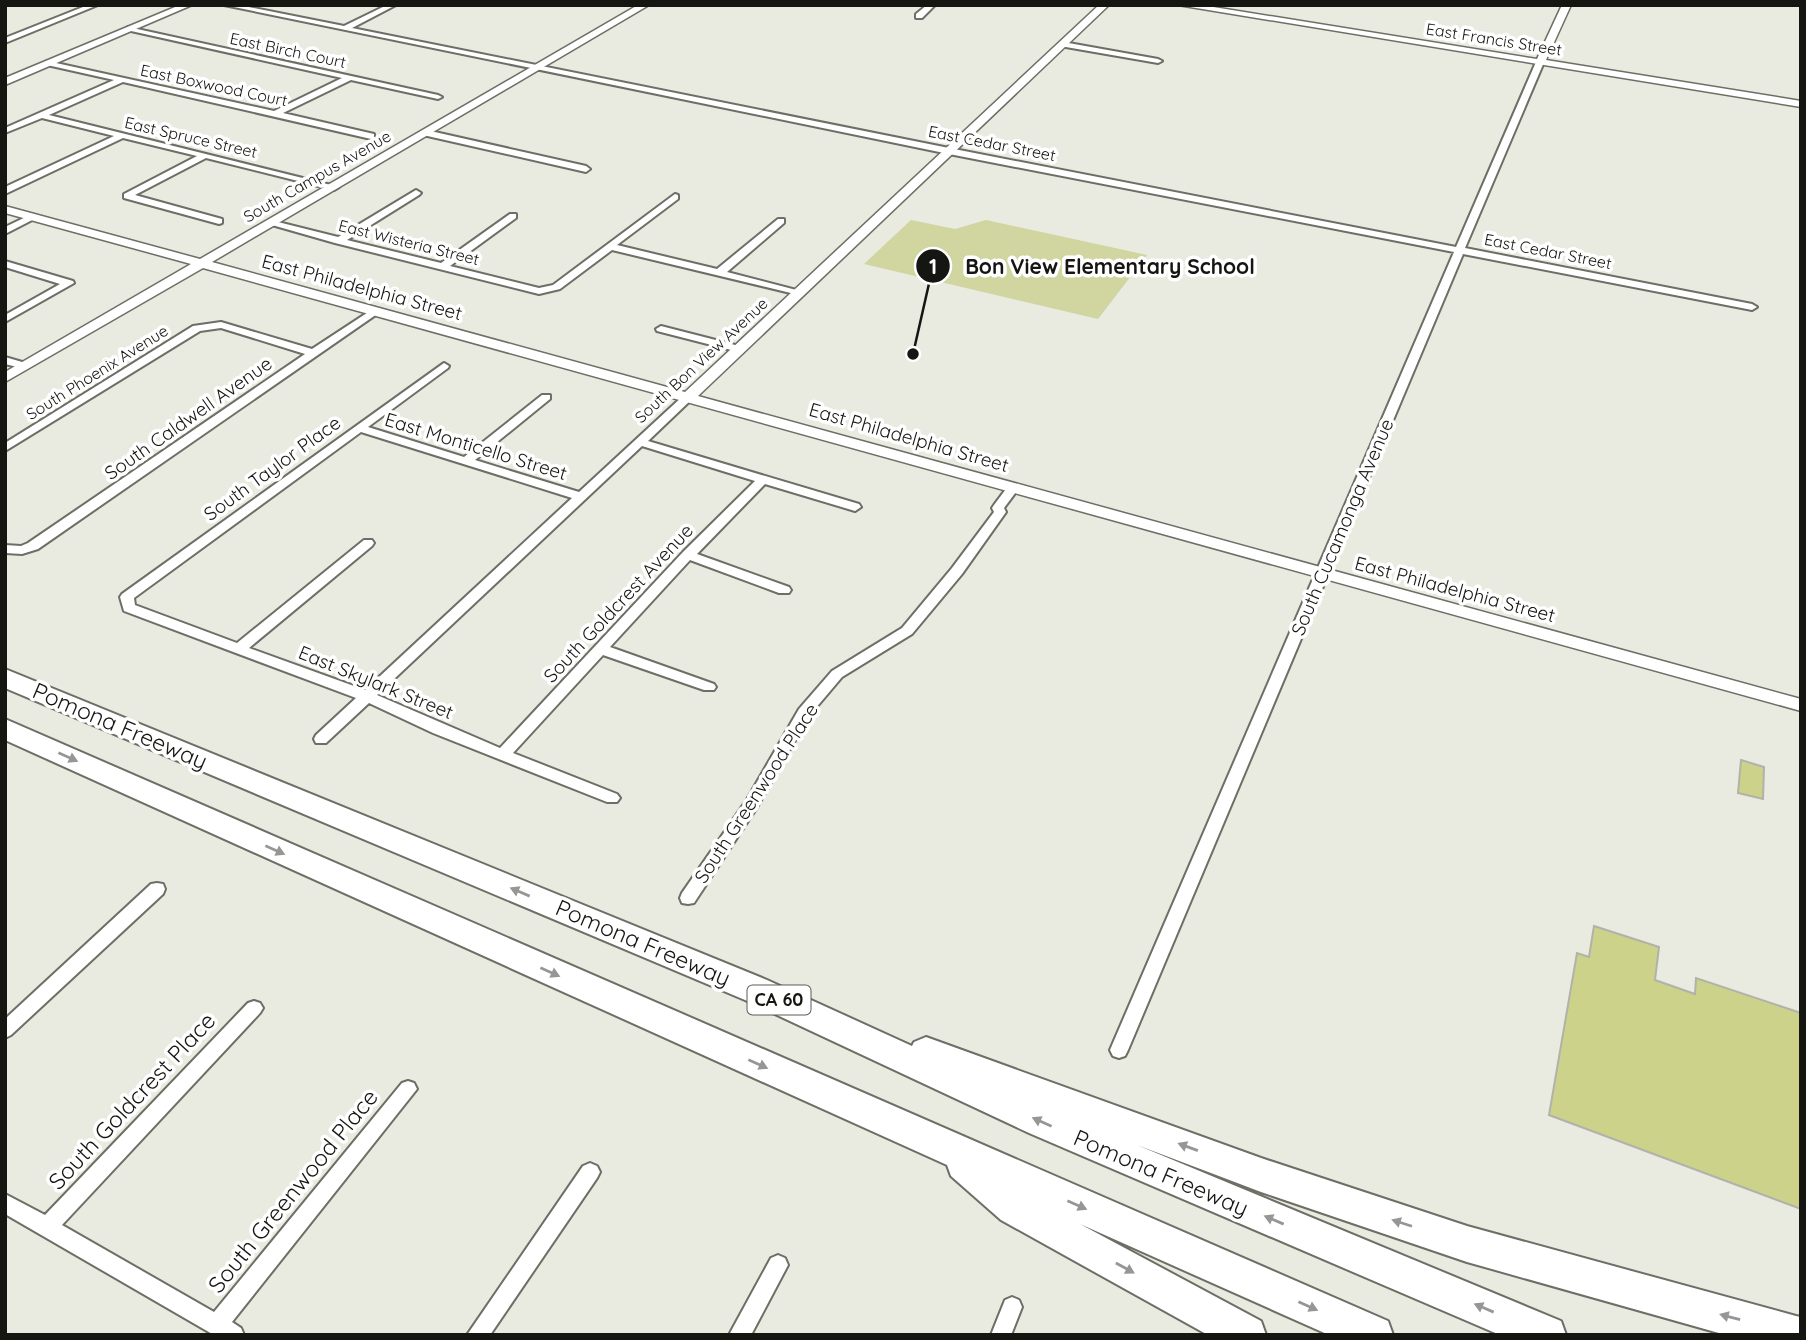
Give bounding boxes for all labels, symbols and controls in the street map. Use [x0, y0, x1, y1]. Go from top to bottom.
street label: East Francis Street [1425, 18, 1563, 60]
street label: East Birch Court [228, 28, 348, 72]
street label: East Boxwood Court [139, 60, 289, 110]
street label: East Spruce Street [123, 112, 259, 162]
street label: East Cedar Street [927, 121, 1057, 165]
street label: South Campus Avenue [240, 126, 394, 226]
street label: East Wisteria Street [337, 215, 481, 269]
street label: East Cedar Street [1483, 229, 1613, 273]
callout: Bon View Elementary School [916, 245, 1268, 287]
street label: East Philadelphia Street [259, 249, 465, 325]
text: 1 [929, 253, 937, 279]
text: Bon View Elementary School [965, 253, 1255, 279]
street label: South Bon View Avenue [630, 293, 772, 427]
street label: South Phoenix Avenue [22, 320, 172, 424]
street label: South Caldwell Avenue [100, 351, 276, 485]
street label: East Philadelphia Street [806, 397, 1012, 477]
street label: East Monticello Street [382, 407, 570, 485]
street label: South Taylor Place [199, 410, 345, 526]
street label: South Cucamonga Avenue [1285, 415, 1399, 639]
street label: South Goldcrest Avenue [538, 518, 698, 688]
street label: East Philadelphia Street [1352, 551, 1558, 627]
street label: East Skylark Street [295, 640, 457, 724]
street label: Pomona Freeway [28, 676, 212, 775]
street label: South Greenwood Place [689, 699, 823, 887]
one-way arrow [57, 752, 78, 763]
one-way arrow [265, 844, 286, 855]
one-way arrow [510, 886, 530, 898]
street label: Pomona Freeway [551, 893, 735, 992]
one-way arrow [540, 967, 561, 978]
road number: CA 60 [748, 986, 810, 1015]
street label: South Goldcrest Place [42, 1006, 221, 1195]
one-way arrow [748, 1058, 768, 1070]
street label: South Greenwood Place [201, 1083, 384, 1298]
one-way arrow [1031, 1117, 1052, 1128]
street label: Pomona Freeway [1069, 1123, 1253, 1222]
one-way arrow [1177, 1142, 1198, 1153]
one-way arrow [1067, 1199, 1087, 1211]
one-way arrow [1263, 1215, 1284, 1226]
one-way arrow [1392, 1217, 1413, 1228]
one-way arrow [1115, 1262, 1134, 1274]
one-way arrow [1298, 1300, 1318, 1312]
one-way arrow [1473, 1303, 1494, 1314]
one-way arrow [1719, 1311, 1740, 1321]

